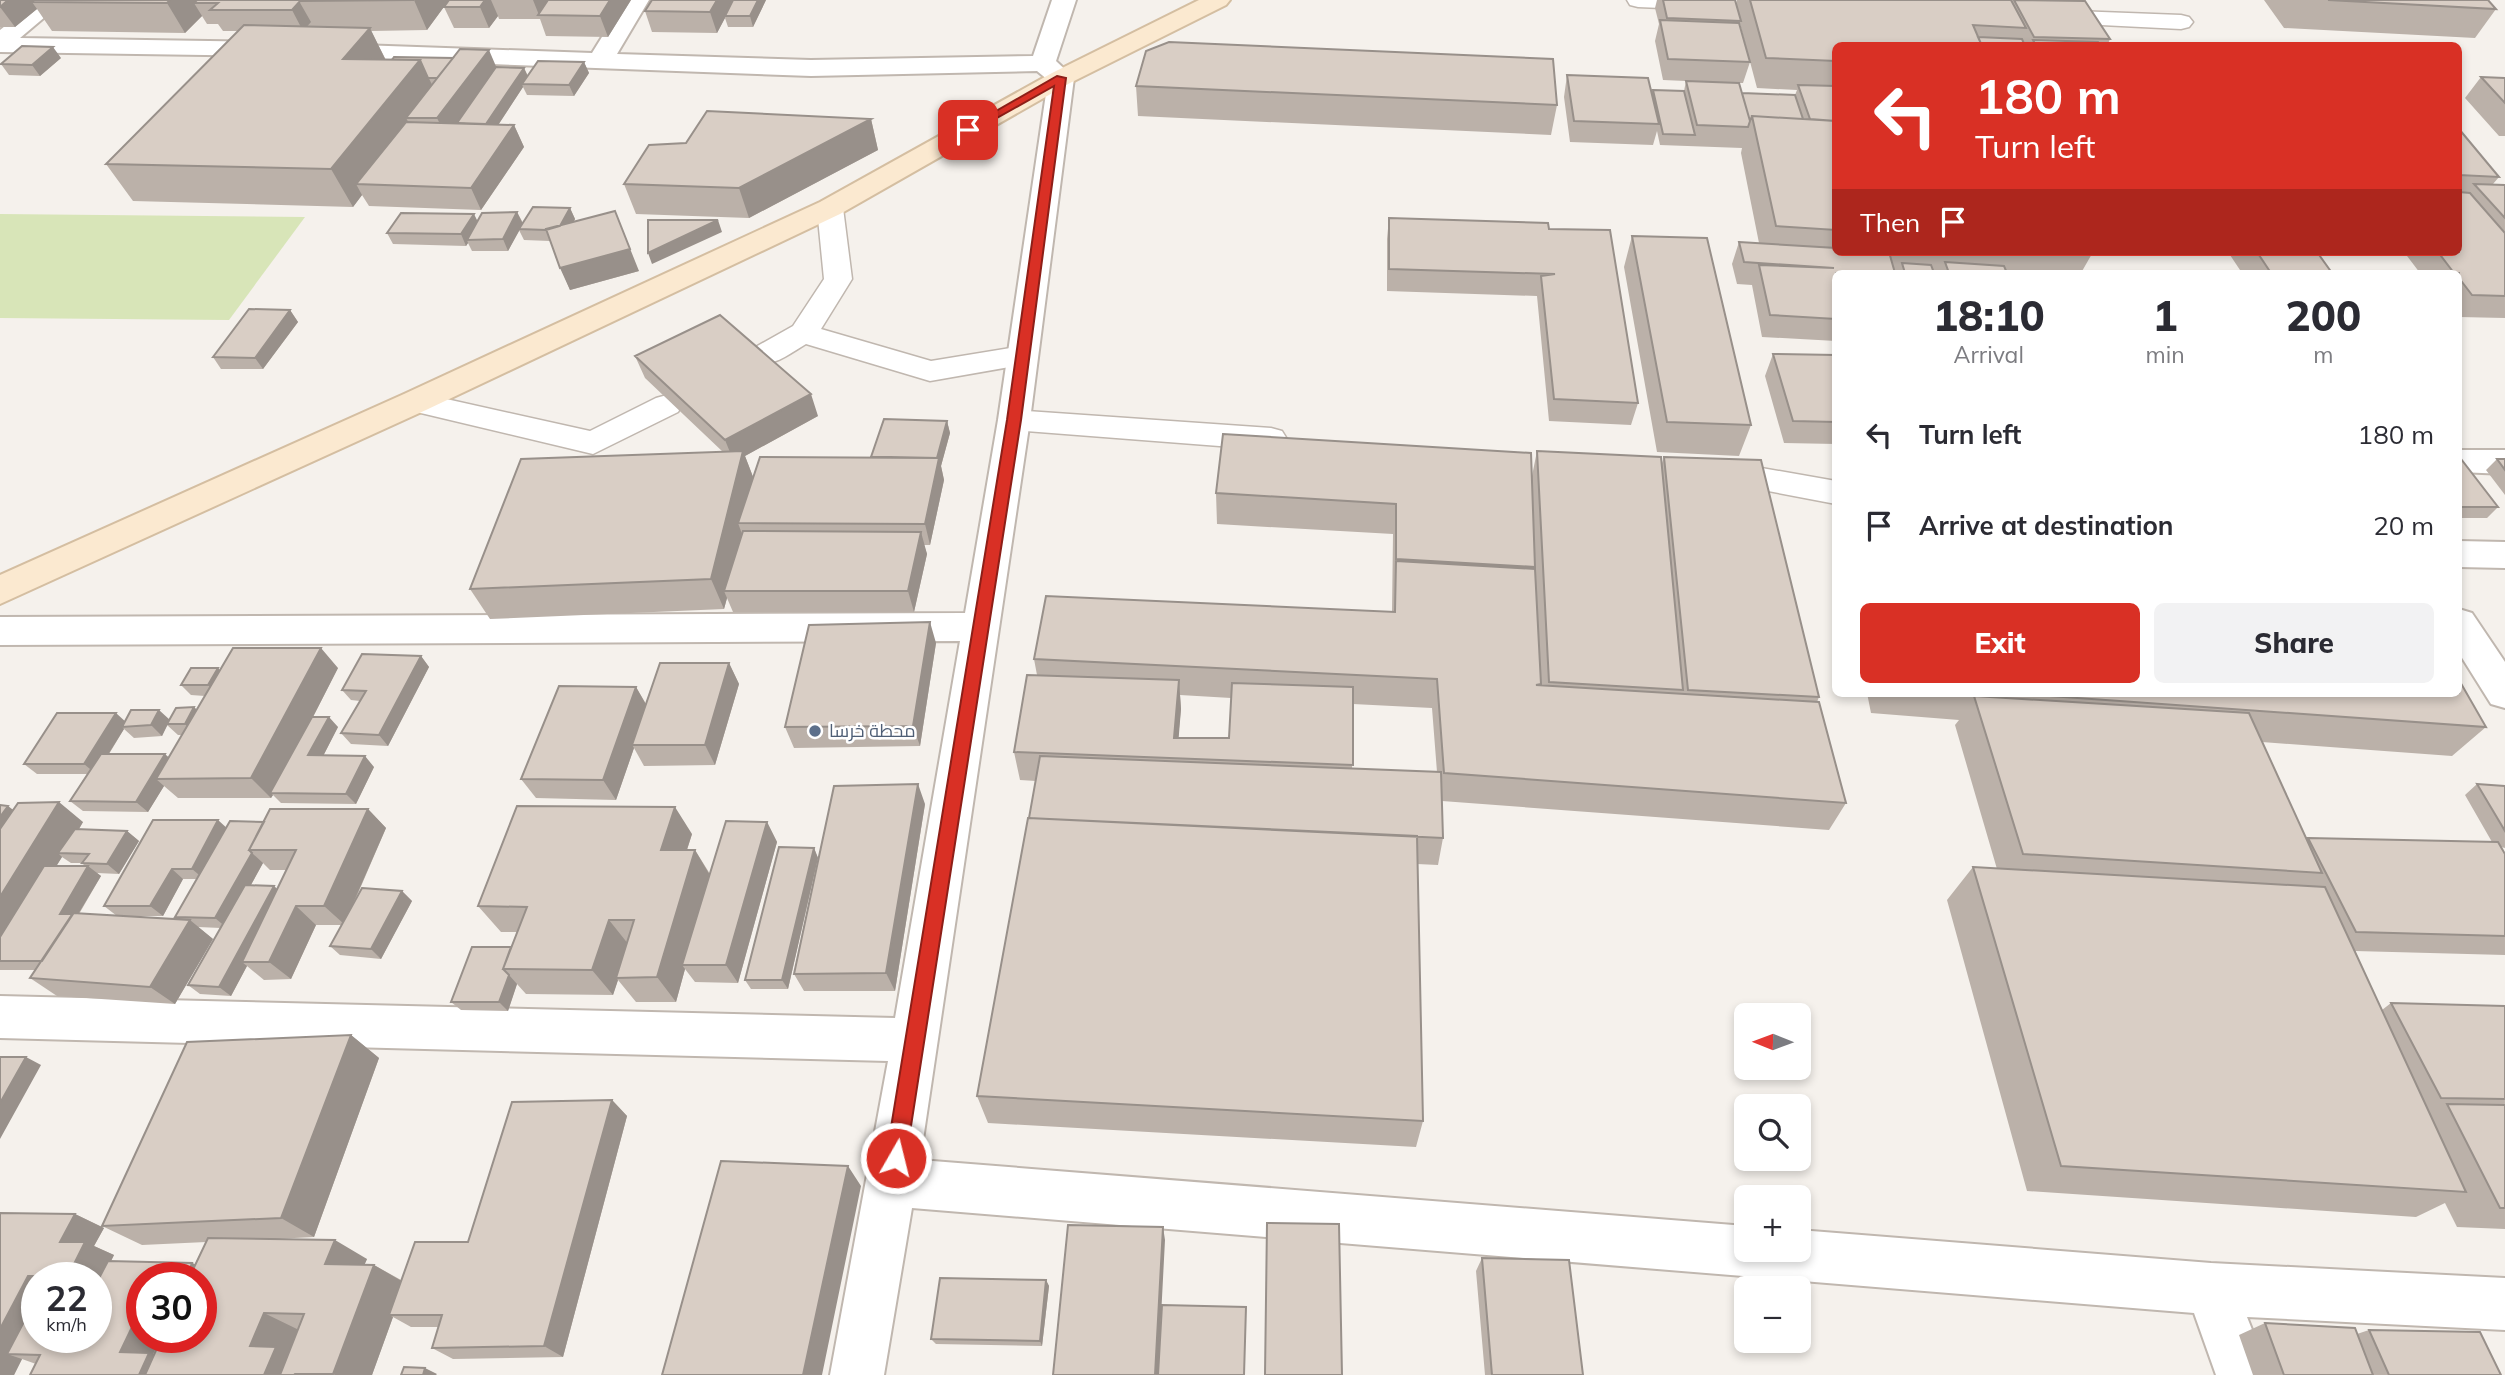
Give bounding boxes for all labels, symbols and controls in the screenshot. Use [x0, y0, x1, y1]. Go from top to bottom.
text: 180 m [1975, 65, 2121, 126]
icon: left [1860, 70, 1951, 161]
pin [938, 100, 998, 160]
icon: arrive [949, 111, 987, 149]
text: Turn left [1975, 126, 2095, 166]
icon: arrive [1934, 203, 1972, 241]
text: Then [1860, 206, 1920, 239]
text: 18:10 [1933, 289, 2045, 342]
text: 1 [2152, 289, 2178, 342]
text: 200 [2286, 289, 2361, 342]
text: Arrival [1954, 340, 2024, 369]
text: min [2145, 340, 2185, 369]
text: m [2313, 340, 2333, 369]
icon: left [1860, 416, 1898, 454]
text: Turn left [1919, 418, 2021, 451]
text: 180 m [2358, 418, 2434, 451]
icon: arrive [1860, 507, 1898, 545]
text: Arrive at destination [1919, 509, 2174, 542]
text: 20 m [2373, 509, 2434, 542]
button: Exit [1860, 603, 2140, 683]
button: Share [2154, 603, 2434, 683]
place label: محطة خرسا [829, 719, 916, 742]
marker: محطة خرسا [807, 723, 823, 739]
north arrow [1734, 1003, 1811, 1080]
map controls [1734, 1003, 1811, 1353]
button: search [1734, 1094, 1811, 1171]
position arrow [859, 1121, 933, 1195]
button: + [1734, 1185, 1811, 1262]
speed limit sign: 30 [126, 1262, 217, 1353]
text: 22 [45, 1276, 88, 1320]
button: − [1734, 1276, 1811, 1353]
text: km/h [46, 1313, 87, 1336]

